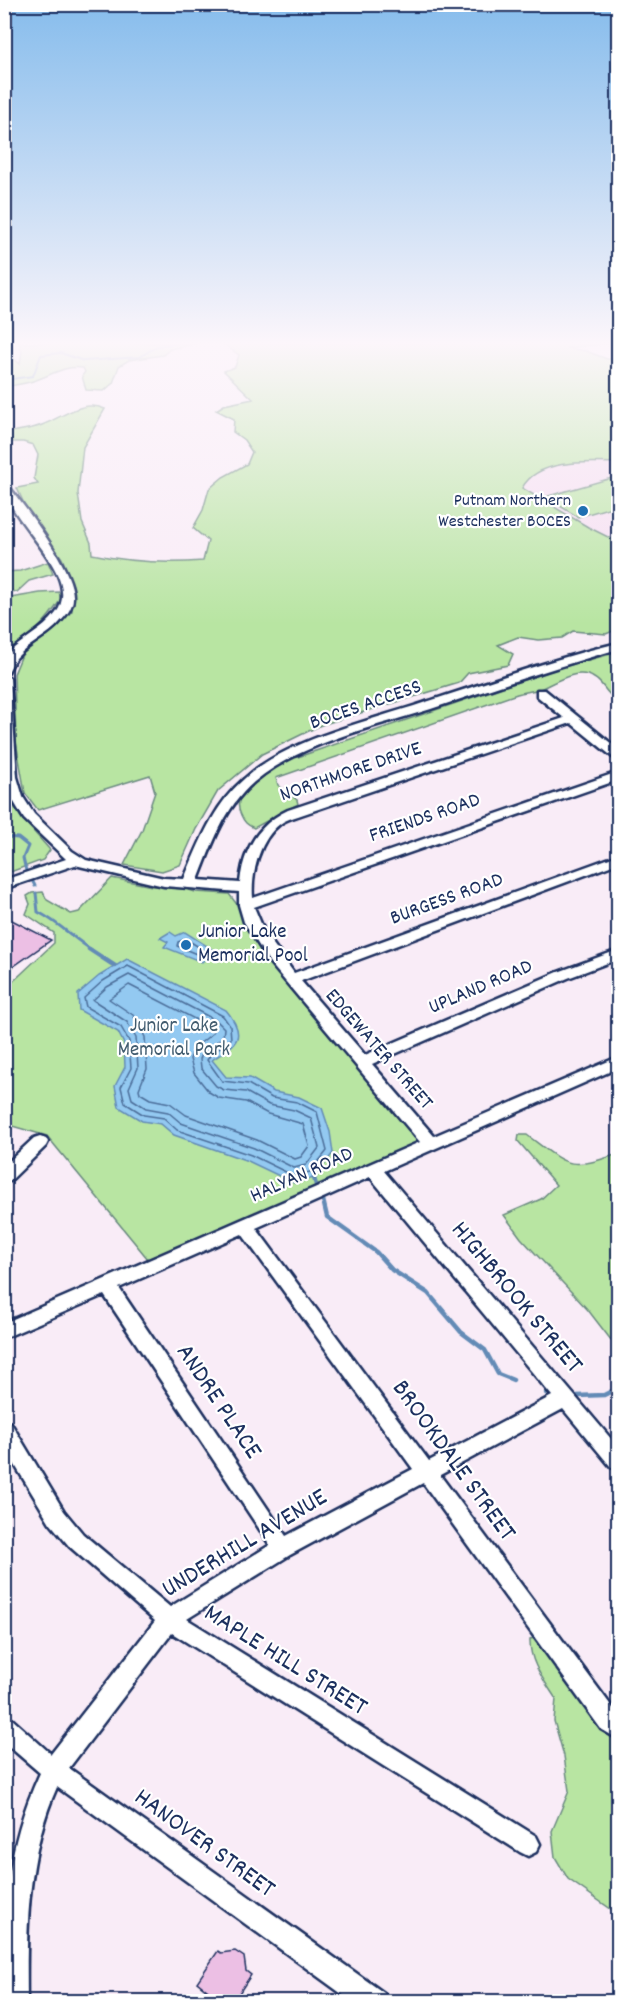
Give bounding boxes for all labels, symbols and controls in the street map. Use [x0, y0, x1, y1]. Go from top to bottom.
place label: Putnam Northern Westchester BOCES [438, 489, 571, 535]
marker: Putnam Northern Westchester BOCES [576, 504, 590, 518]
street label: BOCES ACCESS [306, 673, 426, 739]
street label: NORTHMORE DRIVE [276, 735, 426, 811]
street label: FRIENDS ROAD [366, 786, 485, 852]
street label: BURGESS ROAD [386, 866, 508, 934]
place label: Junior Lake Memorial Pool [198, 918, 308, 972]
marker: Junior Lake Memorial Pool [179, 938, 193, 952]
street label: UPLAND ROAD [424, 953, 538, 1023]
street label: EDGEWATER STREET [317, 983, 440, 1118]
park label: Junior Lake Memorial Park [118, 1012, 230, 1066]
street label: HALYAN ROAD [246, 1140, 358, 1212]
street label: HIGHBROOK STREET [441, 1214, 591, 1383]
street label: ANDRE PLACE [166, 1337, 270, 1467]
street label: BROOKDALE STREET [382, 1373, 525, 1550]
street label: UNDERHILL AVENUE [155, 1480, 335, 1608]
street label: MAPLE HILL STREET [196, 1596, 374, 1726]
street label: HANOVER STREET [126, 1780, 283, 1908]

